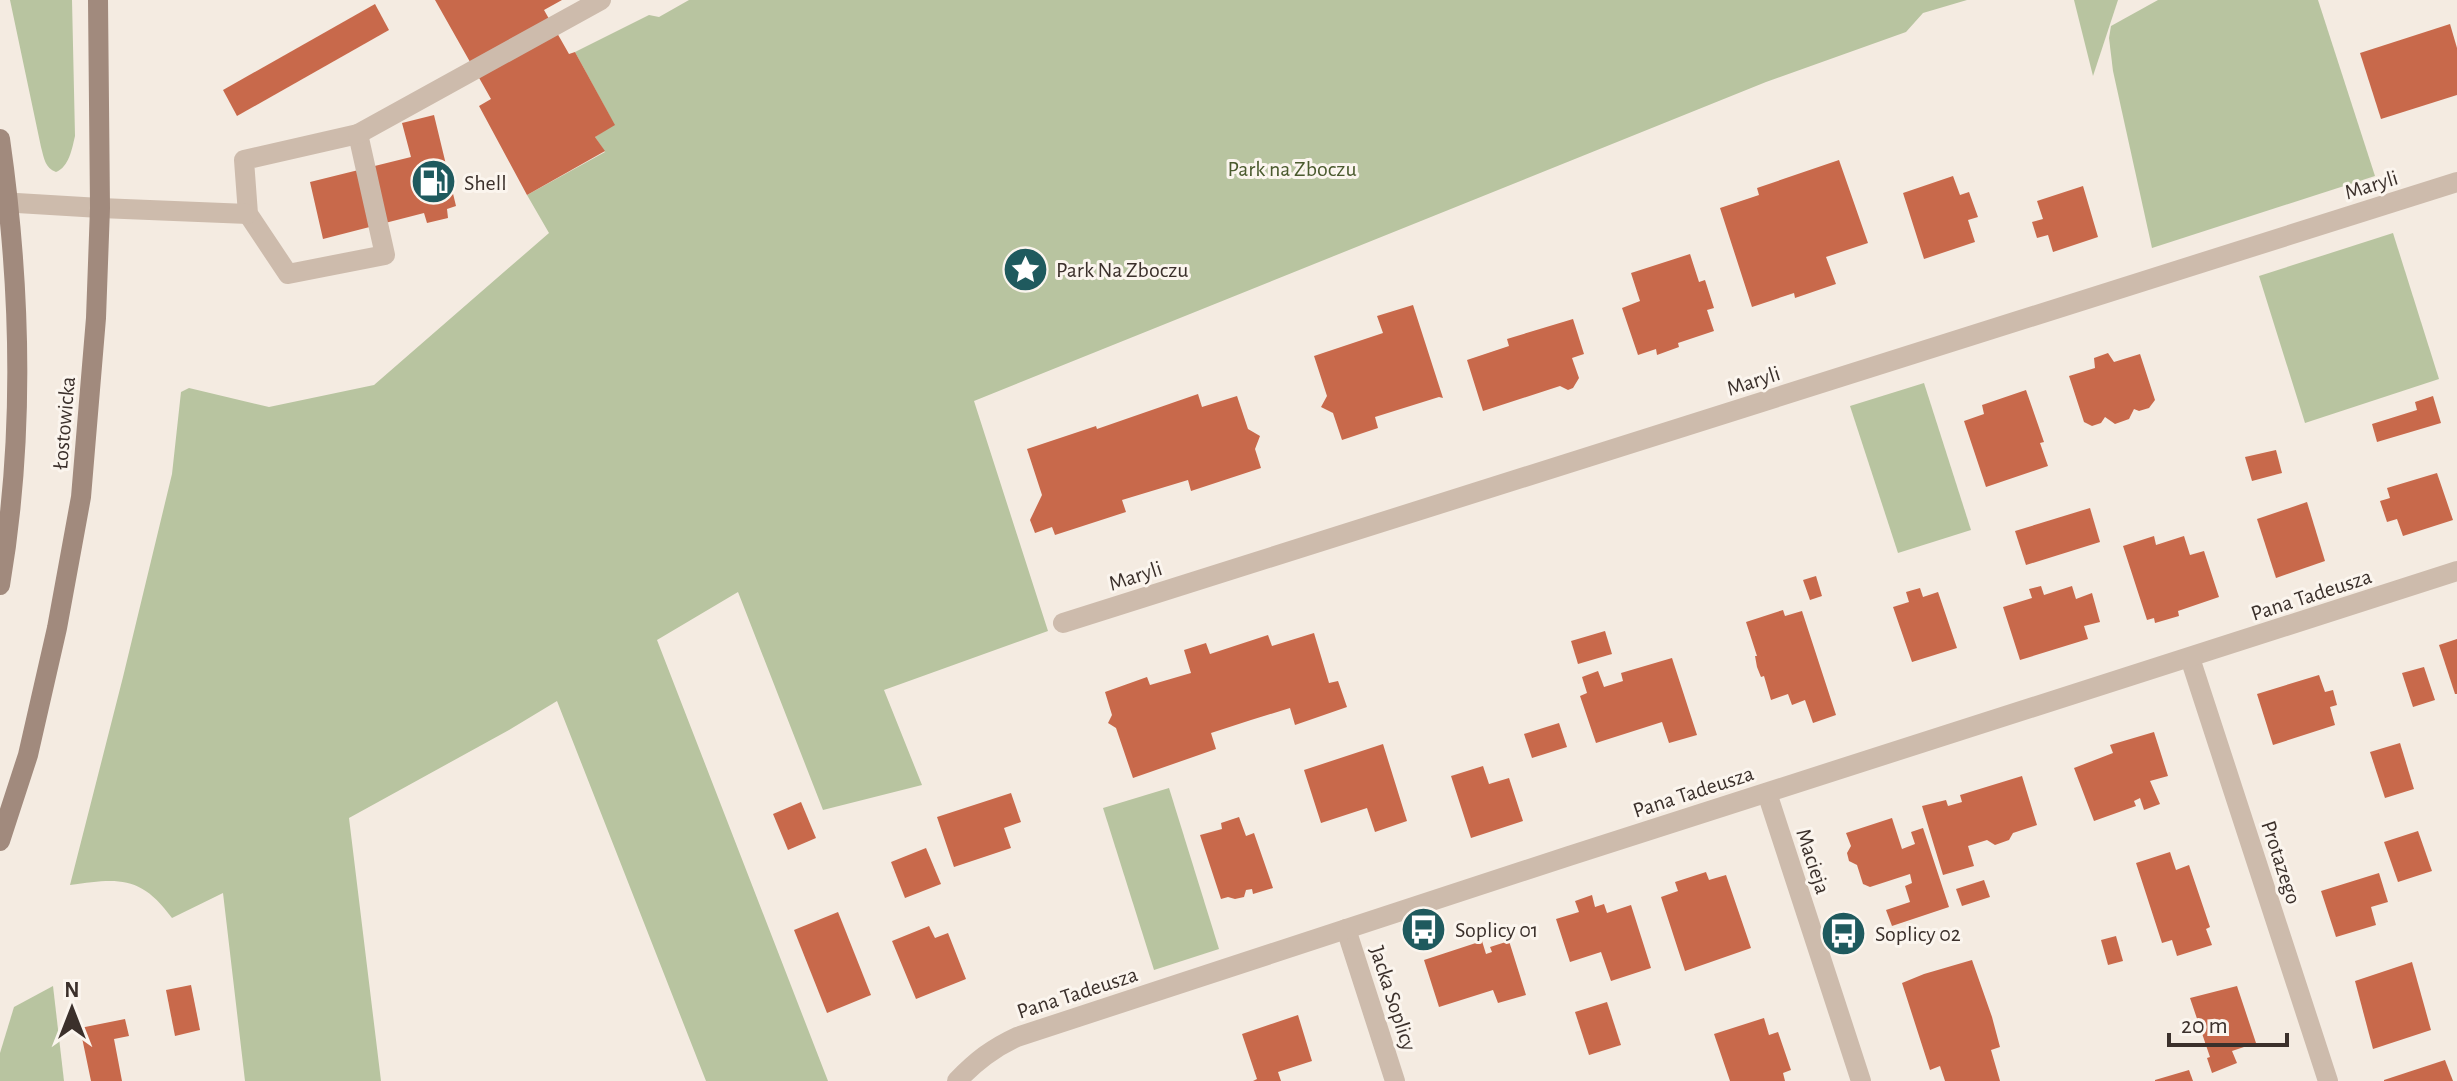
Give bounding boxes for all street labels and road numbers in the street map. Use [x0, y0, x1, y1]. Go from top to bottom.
street label: Maryli [2342, 166, 2401, 203]
street label: Maryli [1724, 362, 1783, 400]
street label: Łostowicka [49, 375, 79, 471]
street label: Maryli [1106, 557, 1165, 595]
street label: Pana Tadeusza [2248, 565, 2374, 625]
street label: Pana Tadeusza [1630, 762, 1756, 822]
street label: Protazego [2257, 818, 2305, 907]
street label: Macieja [1792, 826, 1834, 897]
street label: Jacka Soplicy [1366, 943, 1421, 1054]
street label: Pana Tadeusza [1014, 963, 1140, 1023]

